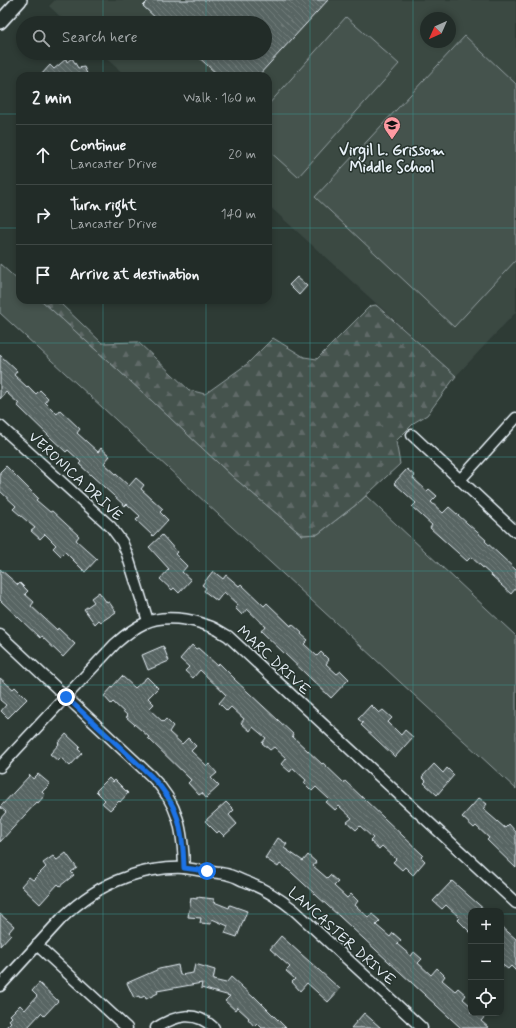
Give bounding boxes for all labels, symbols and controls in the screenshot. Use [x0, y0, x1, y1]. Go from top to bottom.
north arrow [420, 12, 456, 48]
search box [16, 16, 272, 60]
icon: search [30, 27, 52, 49]
text: Search here [62, 28, 138, 48]
text: 2 min [32, 87, 72, 109]
text: Walk · 160 m [183, 90, 256, 107]
school or university icon: Virgil L. Grissom Middle School [382, 115, 402, 140]
text: Continue [70, 136, 126, 156]
place label: Virgil L. Grissom Middle School [339, 141, 445, 178]
icon: ahead [32, 144, 54, 166]
text: 20 m [228, 146, 256, 163]
text: Lancaster Drive [70, 156, 157, 173]
text: Turn right [70, 196, 137, 216]
icon: right [32, 204, 54, 226]
text: 140 m [221, 206, 256, 223]
text: Lancaster Drive [70, 216, 157, 233]
icon: arrive [32, 264, 54, 286]
text: Arrive at destination [70, 265, 199, 285]
street label: VERONICA DRIVE [24, 428, 127, 526]
street label: MARC DRIVE [232, 621, 315, 700]
route end [57, 688, 75, 706]
route start [198, 862, 216, 880]
street label: LANCASTER DRIVE [283, 883, 400, 991]
map controls [468, 908, 504, 1016]
button: + [468, 908, 504, 944]
button: − [468, 944, 504, 980]
button: locate [468, 980, 504, 1016]

